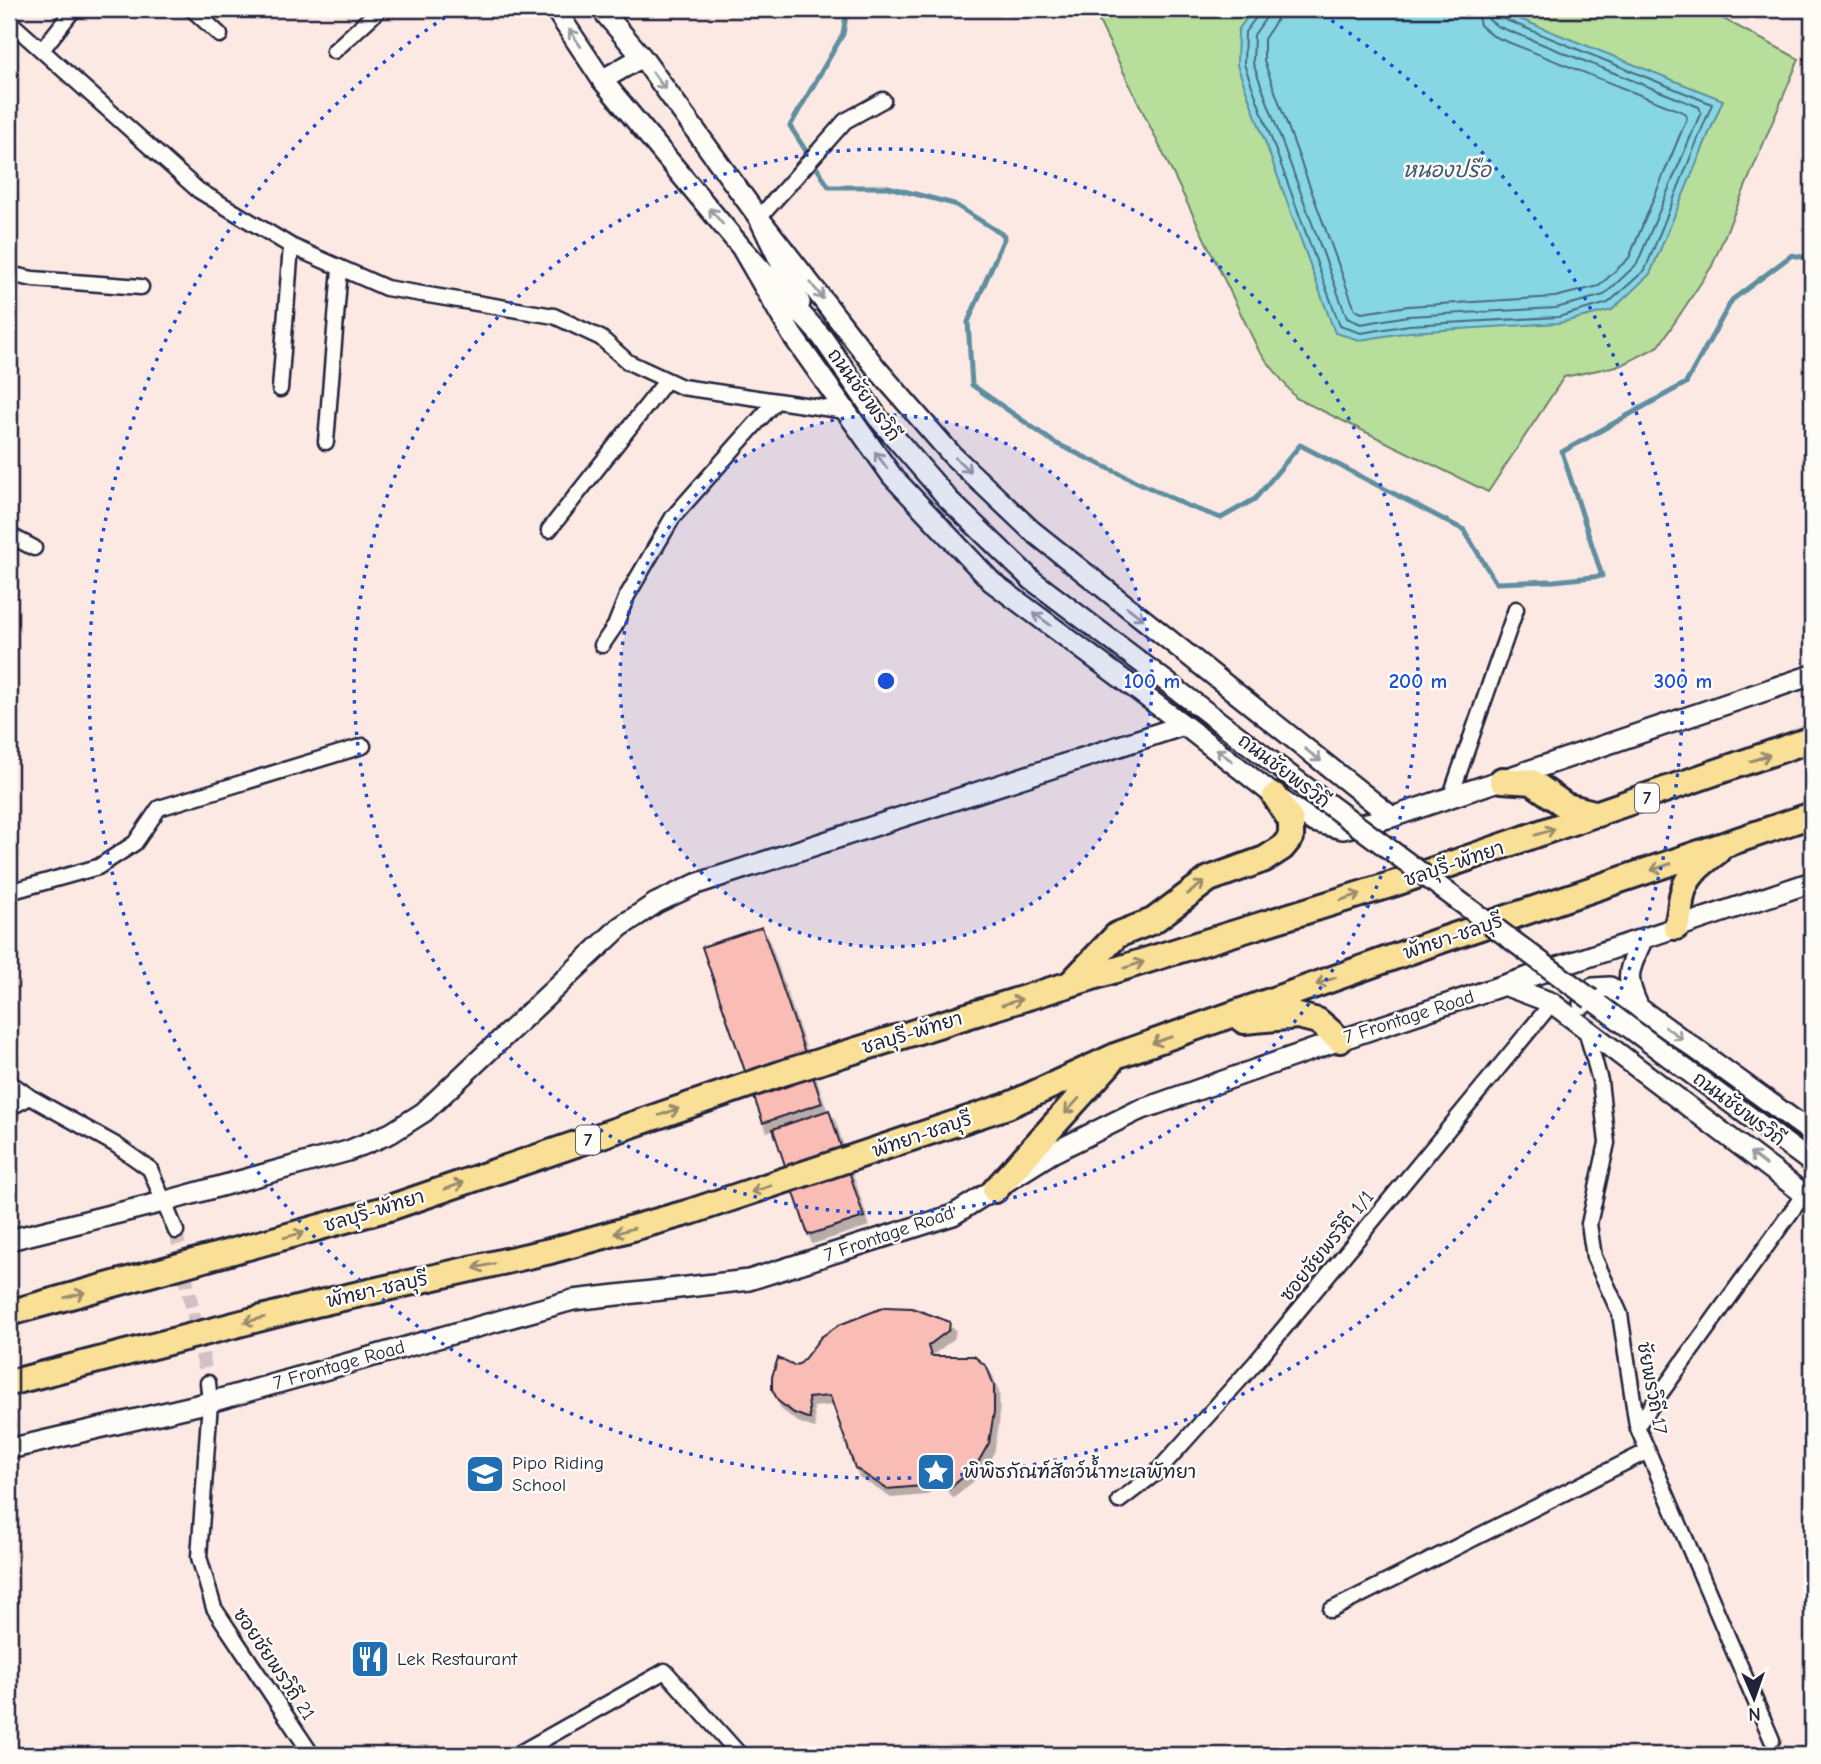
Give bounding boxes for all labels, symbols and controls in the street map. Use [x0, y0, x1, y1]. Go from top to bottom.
one-way arrow [567, 29, 582, 48]
one-way arrow [652, 71, 666, 90]
water label: หนองปรือ [1403, 157, 1493, 182]
one-way arrow [708, 208, 724, 226]
one-way arrow [810, 281, 825, 299]
street label: ถนนชัยพรวิถี [823, 344, 906, 446]
one-way arrow [873, 451, 888, 470]
one-way arrow [954, 457, 971, 474]
one-way arrow [1126, 605, 1144, 621]
one-way arrow [1032, 612, 1051, 627]
centre of rings [874, 669, 898, 693]
text: 100 m [1124, 669, 1180, 693]
text: 200 m [1389, 669, 1447, 693]
text: 300 m [1654, 669, 1712, 693]
street label: ถนนชัยพรวิถี [1234, 729, 1335, 813]
one-way arrow [1304, 747, 1322, 762]
one-way arrow [1215, 748, 1234, 763]
one-way arrow [1749, 751, 1771, 763]
road number: 7 [1635, 784, 1659, 812]
one-way arrow [1534, 825, 1556, 837]
street label: ชลบุรี-พัทยา [1401, 836, 1508, 894]
one-way arrow [1650, 861, 1672, 874]
one-way arrow [1186, 881, 1205, 895]
one-way arrow [1340, 890, 1362, 903]
street label: พัทยา-ชลบุรี [1400, 909, 1507, 967]
one-way arrow [1123, 958, 1145, 971]
one-way arrow [1315, 976, 1337, 988]
street label: 7 Frontage Road [1341, 986, 1477, 1048]
one-way arrow [1000, 995, 1022, 1008]
street label: ชลบุรี-พัทยา [859, 1006, 966, 1062]
one-way arrow [1664, 1026, 1683, 1040]
one-way arrow [1152, 1034, 1174, 1047]
street label: ถนนชัยพรวิถี [1689, 1067, 1790, 1151]
one-way arrow [1064, 1097, 1080, 1115]
one-way arrow [657, 1105, 679, 1117]
street label: พัทยา-ชลบุรี [869, 1107, 976, 1165]
road number: 7 [576, 1126, 600, 1154]
one-way arrow [1749, 1151, 1768, 1166]
one-way arrow [442, 1179, 464, 1191]
street label: ชลบุรี-พัทยา [321, 1184, 428, 1240]
one-way arrow [750, 1184, 772, 1196]
street label: ซอยชัยพรวิถี 1/1 [1275, 1185, 1378, 1306]
street label: 7 Frontage Road [821, 1202, 957, 1266]
one-way arrow [613, 1225, 635, 1238]
one-way arrow [283, 1227, 305, 1240]
one-way arrow [473, 1260, 496, 1273]
street label: พัทยา-ชลบุรี [324, 1267, 431, 1315]
one-way arrow [63, 1288, 85, 1301]
one-way arrow [243, 1314, 265, 1327]
street label: 7 Frontage Road [271, 1336, 407, 1394]
street label: ชัยพรวิถี 17 [1632, 1340, 1673, 1436]
place icon: พิพิธภัณฑ์สัตว์น้ำทะเลพัทยา [915, 1451, 957, 1493]
place label: Pipo Riding School [512, 1452, 604, 1496]
school or university icon: Pipo Riding School [464, 1453, 506, 1495]
place label: พิพิธภัณฑ์สัตว์น้ำทะเลพัทยา [963, 1455, 1196, 1483]
street label: ซอยชัยพรวิถี 21 [228, 1603, 320, 1724]
restaurant icon: Lek Restaurant [349, 1638, 391, 1680]
place label: Lek Restaurant [397, 1648, 518, 1670]
north arrow [1720, 1662, 1790, 1732]
text: N [1748, 1703, 1761, 1725]

